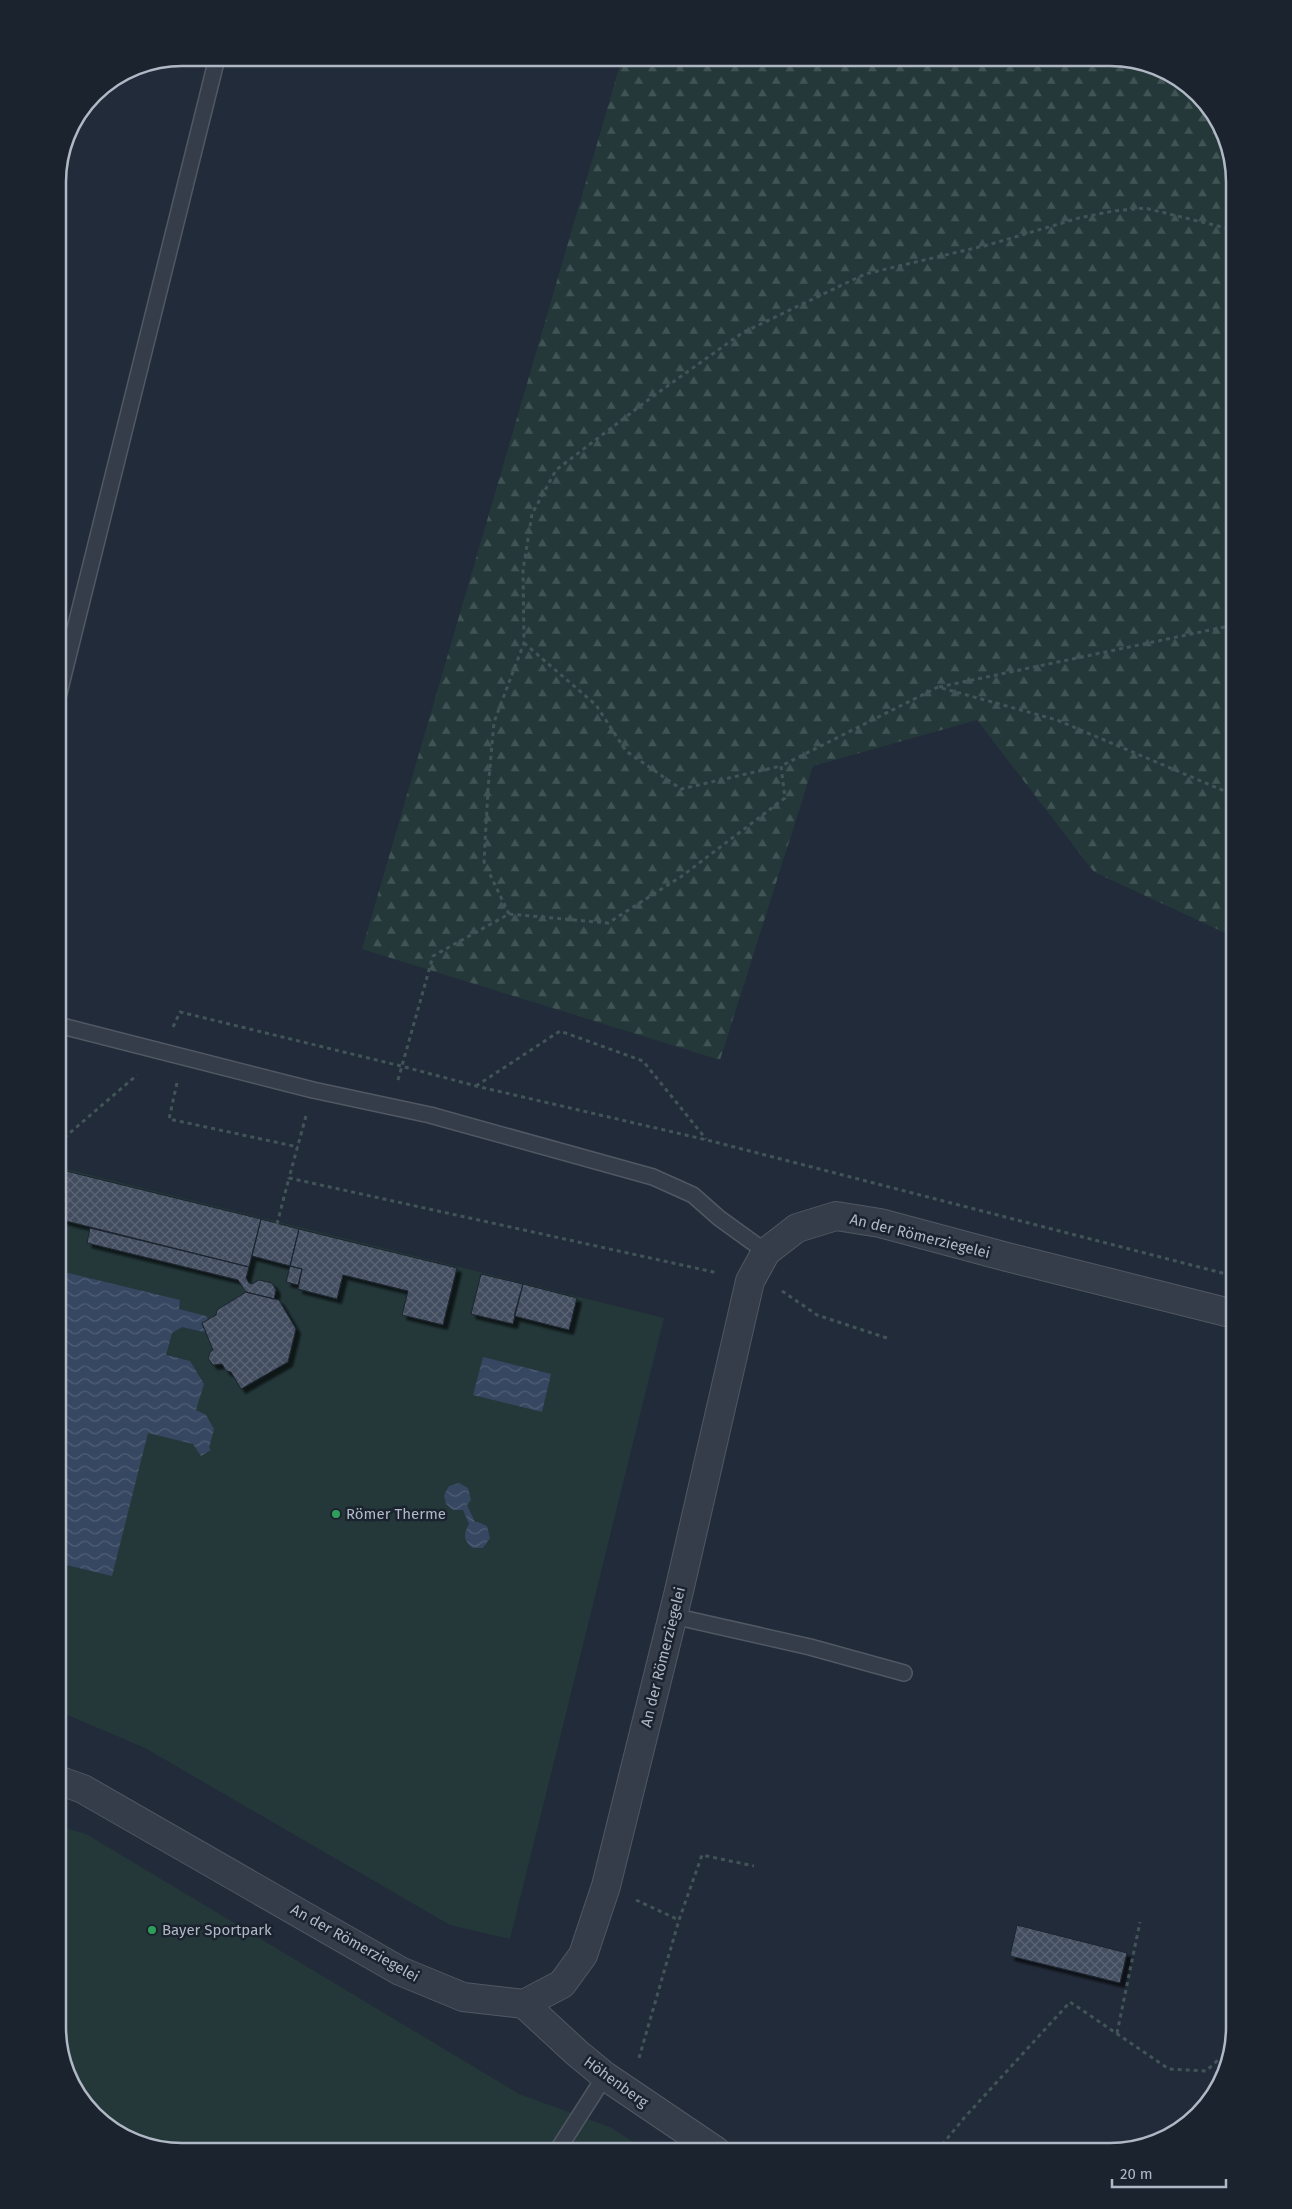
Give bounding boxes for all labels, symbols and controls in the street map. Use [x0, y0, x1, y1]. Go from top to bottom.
street label: An der Römerziegelei [848, 1210, 992, 1262]
place label: Römer Therme [346, 1505, 446, 1523]
marker: Römer Therme [330, 1508, 342, 1520]
street label: An der Römerziegelei [637, 1585, 689, 1729]
street label: An der Römerziegelei [288, 1900, 422, 1986]
place label: Bayer Sportpark [162, 1921, 272, 1939]
marker: Bayer Sportpark [146, 1924, 158, 1936]
street label: Höhenberg [580, 2053, 652, 2111]
scale bar [1112, 2156, 1226, 2188]
text: 20 m [1120, 2165, 1153, 2183]

